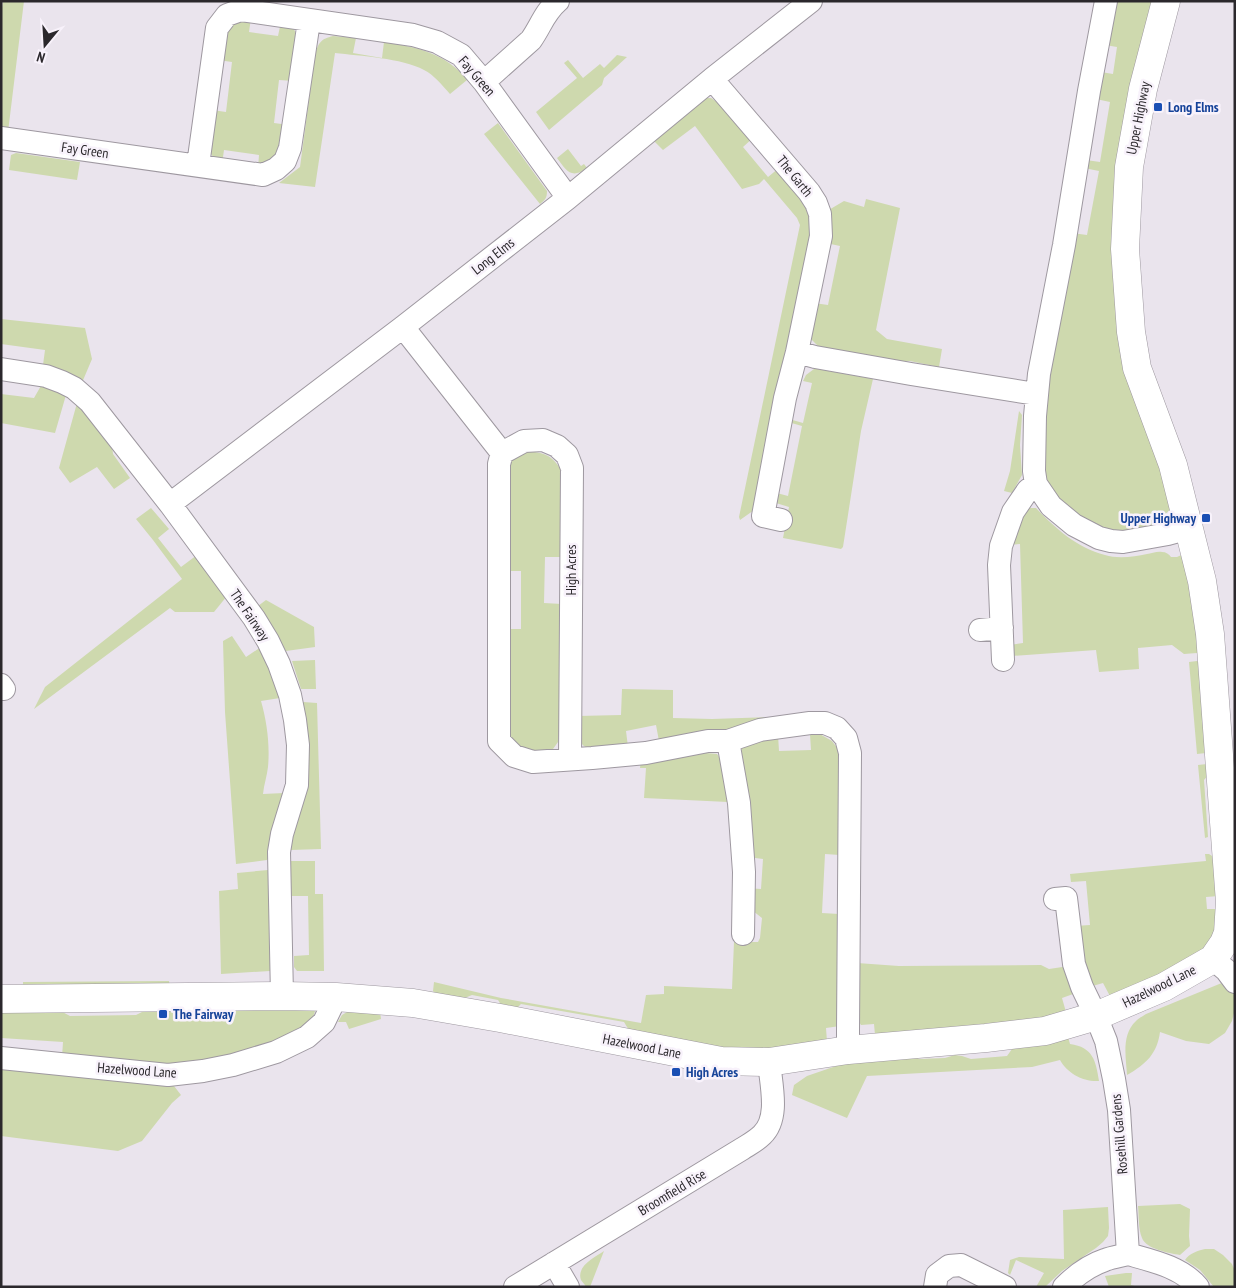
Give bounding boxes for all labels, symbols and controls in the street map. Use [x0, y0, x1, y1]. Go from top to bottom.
north arrow [20, 20, 70, 70]
text: N [35, 48, 47, 67]
street label: Fay Green [455, 52, 499, 100]
street label: Upper Highway [1122, 79, 1154, 156]
place label: Long Elms [1168, 98, 1219, 116]
marker: Long Elms [1152, 101, 1164, 113]
street label: Fay Green [60, 138, 110, 162]
street label: The Garth [773, 152, 817, 200]
street label: Long Elms [468, 234, 518, 278]
place label: Upper Highway [1120, 509, 1196, 527]
marker: Upper Highway [1200, 512, 1212, 524]
street label: High Acres [562, 544, 580, 596]
street label: The Fairway [226, 586, 274, 645]
street label: Hazelwood Lane [1119, 960, 1199, 1011]
place label: The Fairway [173, 1005, 234, 1023]
marker: The Fairway [157, 1008, 169, 1020]
street label: Hazelwood Lane [601, 1030, 683, 1062]
street label: Hazelwood Lane [97, 1058, 177, 1082]
place label: High Acres [686, 1063, 738, 1081]
marker: High Acres [670, 1066, 682, 1078]
street label: Rosehill Gardens [1107, 1093, 1131, 1175]
street label: Broomfield Rise [635, 1165, 709, 1219]

